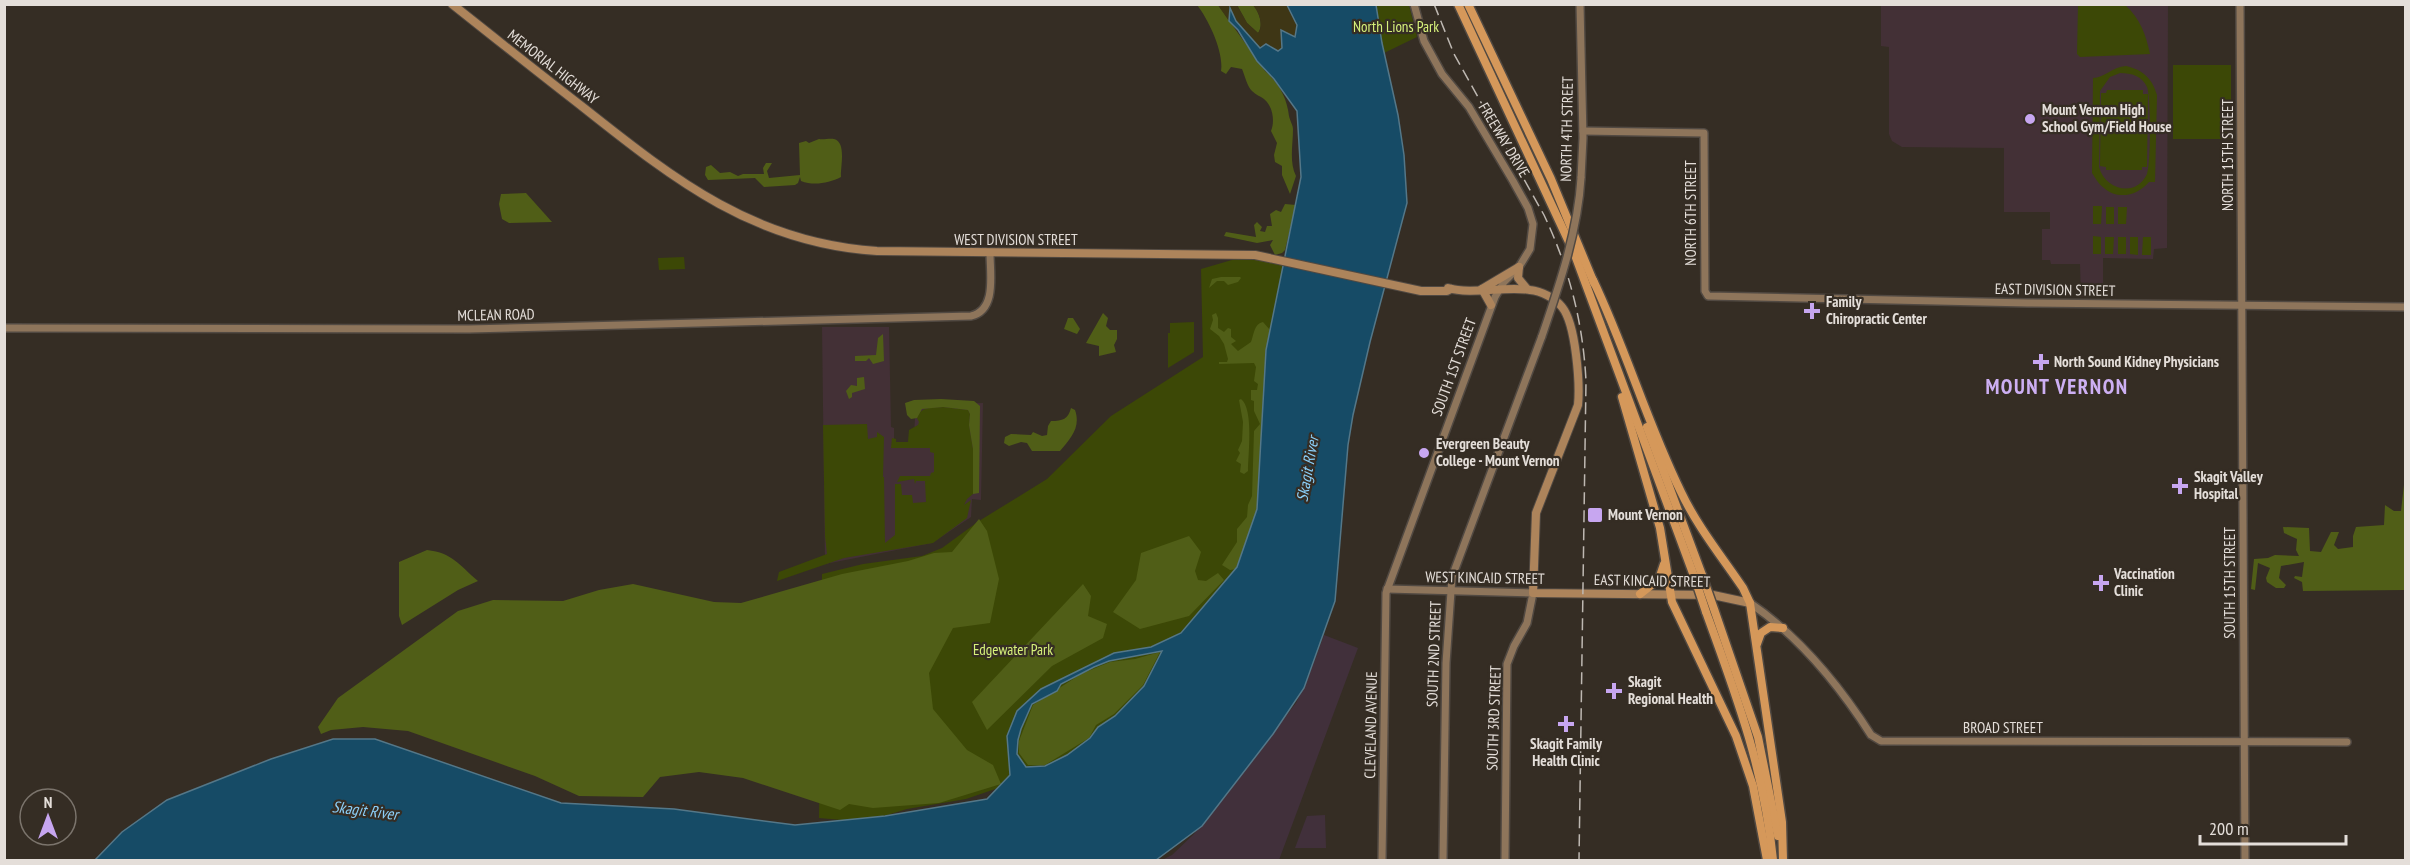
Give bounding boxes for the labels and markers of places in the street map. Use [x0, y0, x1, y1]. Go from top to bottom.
place label: Mount Vernon High School Gym/Field House [2042, 100, 2172, 136]
marker: Mount Vernon High School Gym/Field House [2023, 112, 2037, 126]
place label: Family Chiropractic Center [1826, 292, 1928, 328]
marker: Family Chiropractic Center [1803, 302, 1821, 320]
place label: North Sound Kidney Physicians [2054, 352, 2219, 371]
marker: North Sound Kidney Physicians [2032, 353, 2050, 371]
place label: Evergreen Beauty College - Mount Vernon [1436, 434, 1560, 470]
marker: Evergreen Beauty College - Mount Vernon [1417, 446, 1431, 460]
place label: Skagit Valley Hospital [2194, 467, 2264, 503]
marker: Skagit Valley Hospital [2171, 477, 2189, 495]
place label: Mount Vernon [1608, 505, 1683, 524]
marker: Mount Vernon [1586, 506, 1604, 524]
place label: Vaccination Clinic [2113, 564, 2175, 600]
marker: Vaccination Clinic [2092, 574, 2110, 592]
place label: Skagit Regional Health [1628, 672, 1713, 708]
marker: Skagit Regional Health [1605, 682, 1623, 700]
marker: Skagit Family Health Clinic [1557, 715, 1575, 733]
place label: Skagit Family Health Clinic [1530, 734, 1603, 770]

